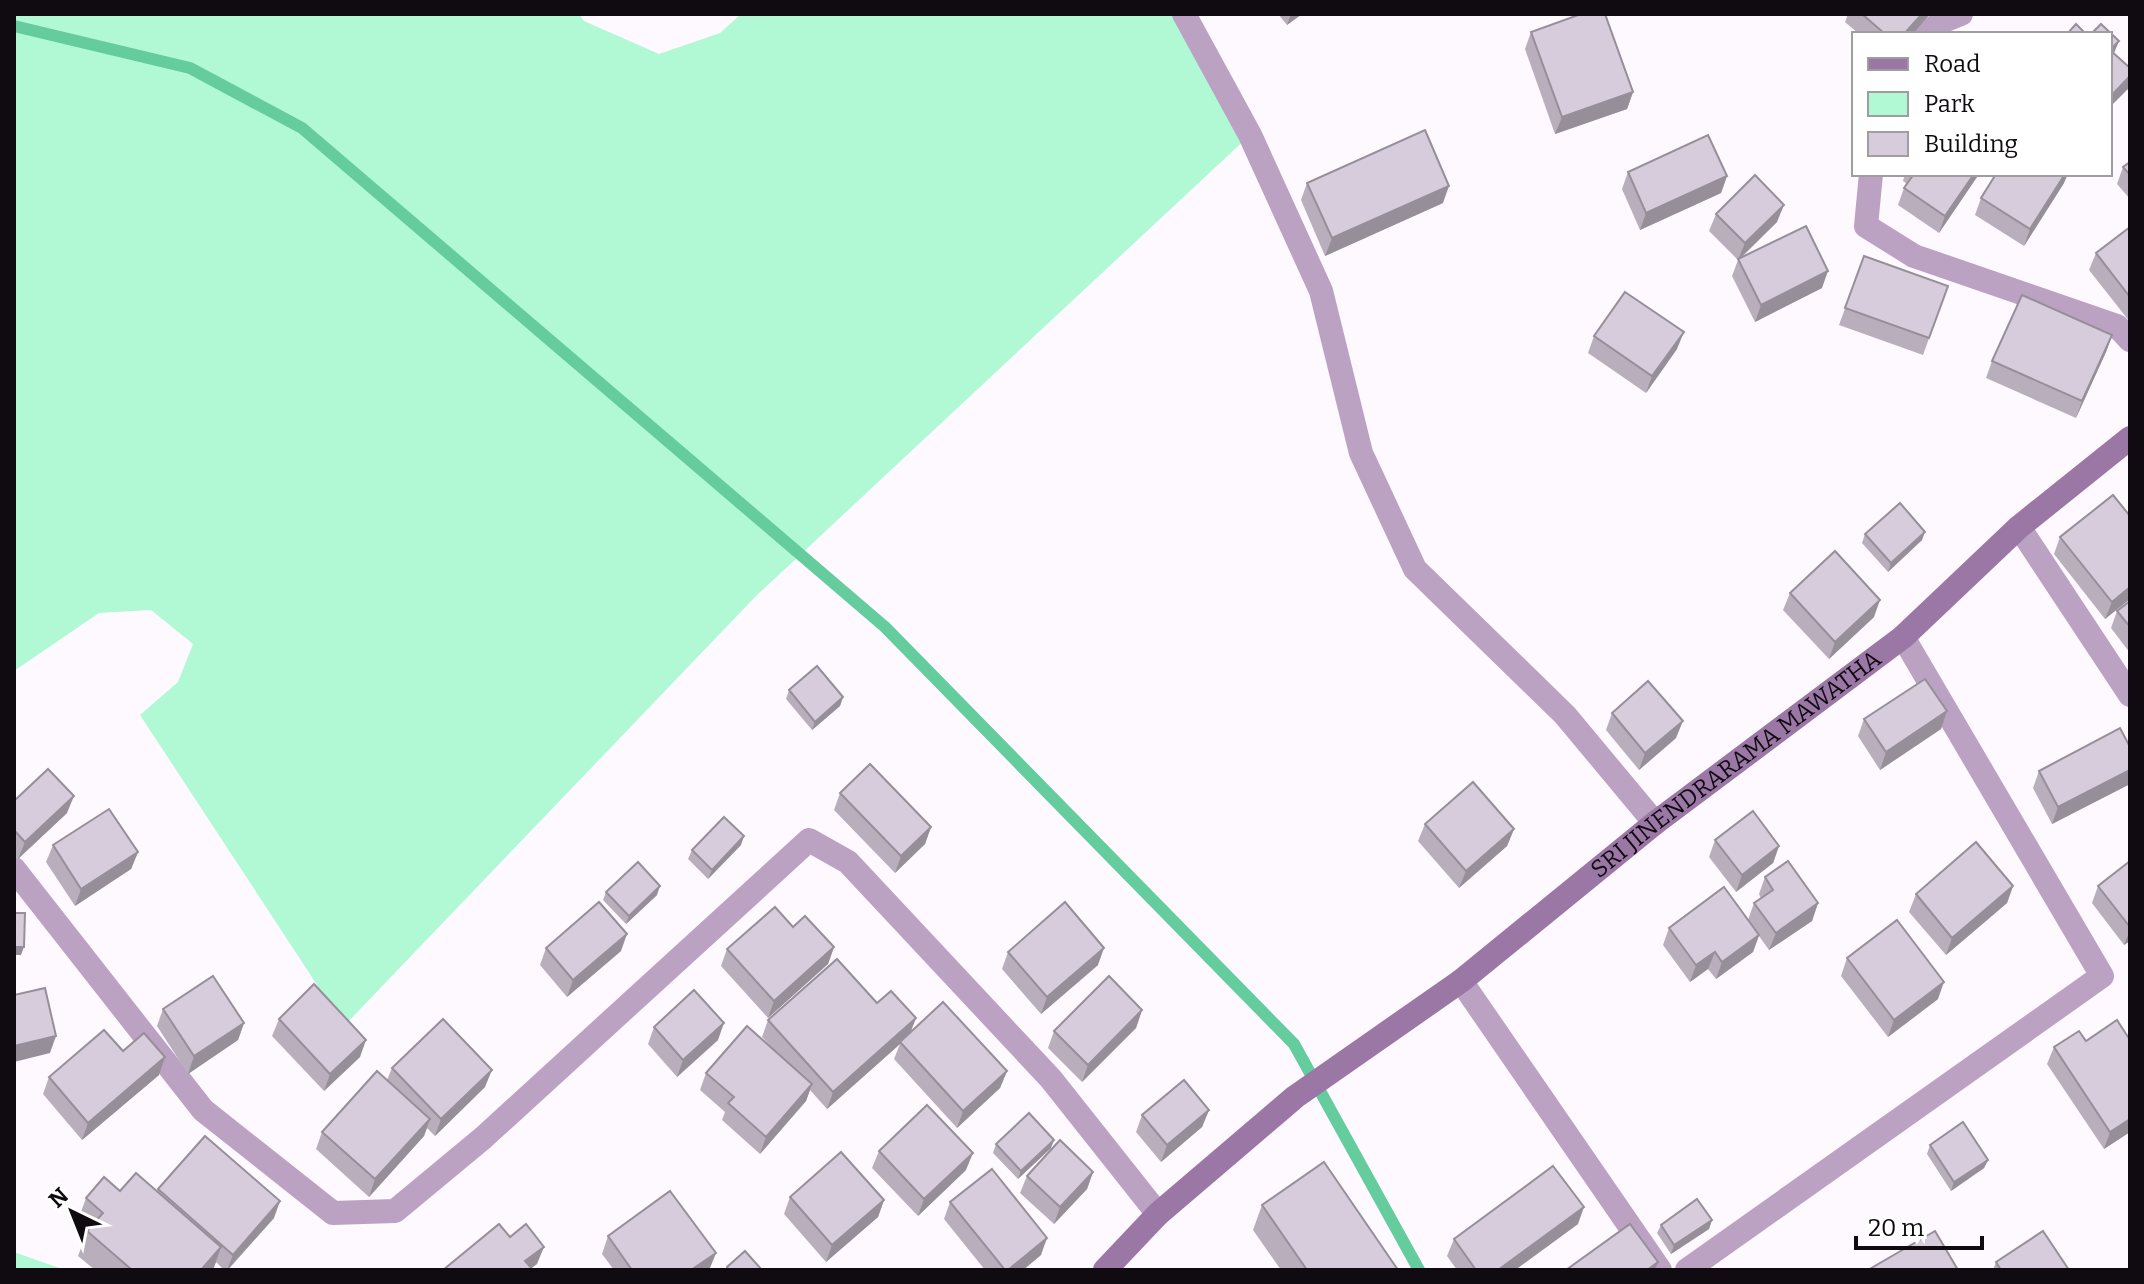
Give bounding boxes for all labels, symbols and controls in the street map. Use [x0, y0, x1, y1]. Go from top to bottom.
legend [1852, 32, 2112, 176]
text: Road [1924, 50, 1980, 78]
text: Park [1924, 90, 1975, 118]
text: Building [1924, 130, 2018, 158]
street label: SRI JINENDRARAMA MAWATHA [1585, 645, 1886, 884]
north arrow [32, 1172, 112, 1252]
text: N [43, 1182, 74, 1213]
scale bar [1856, 1200, 1982, 1250]
text: 20 m [1868, 1214, 1924, 1242]

